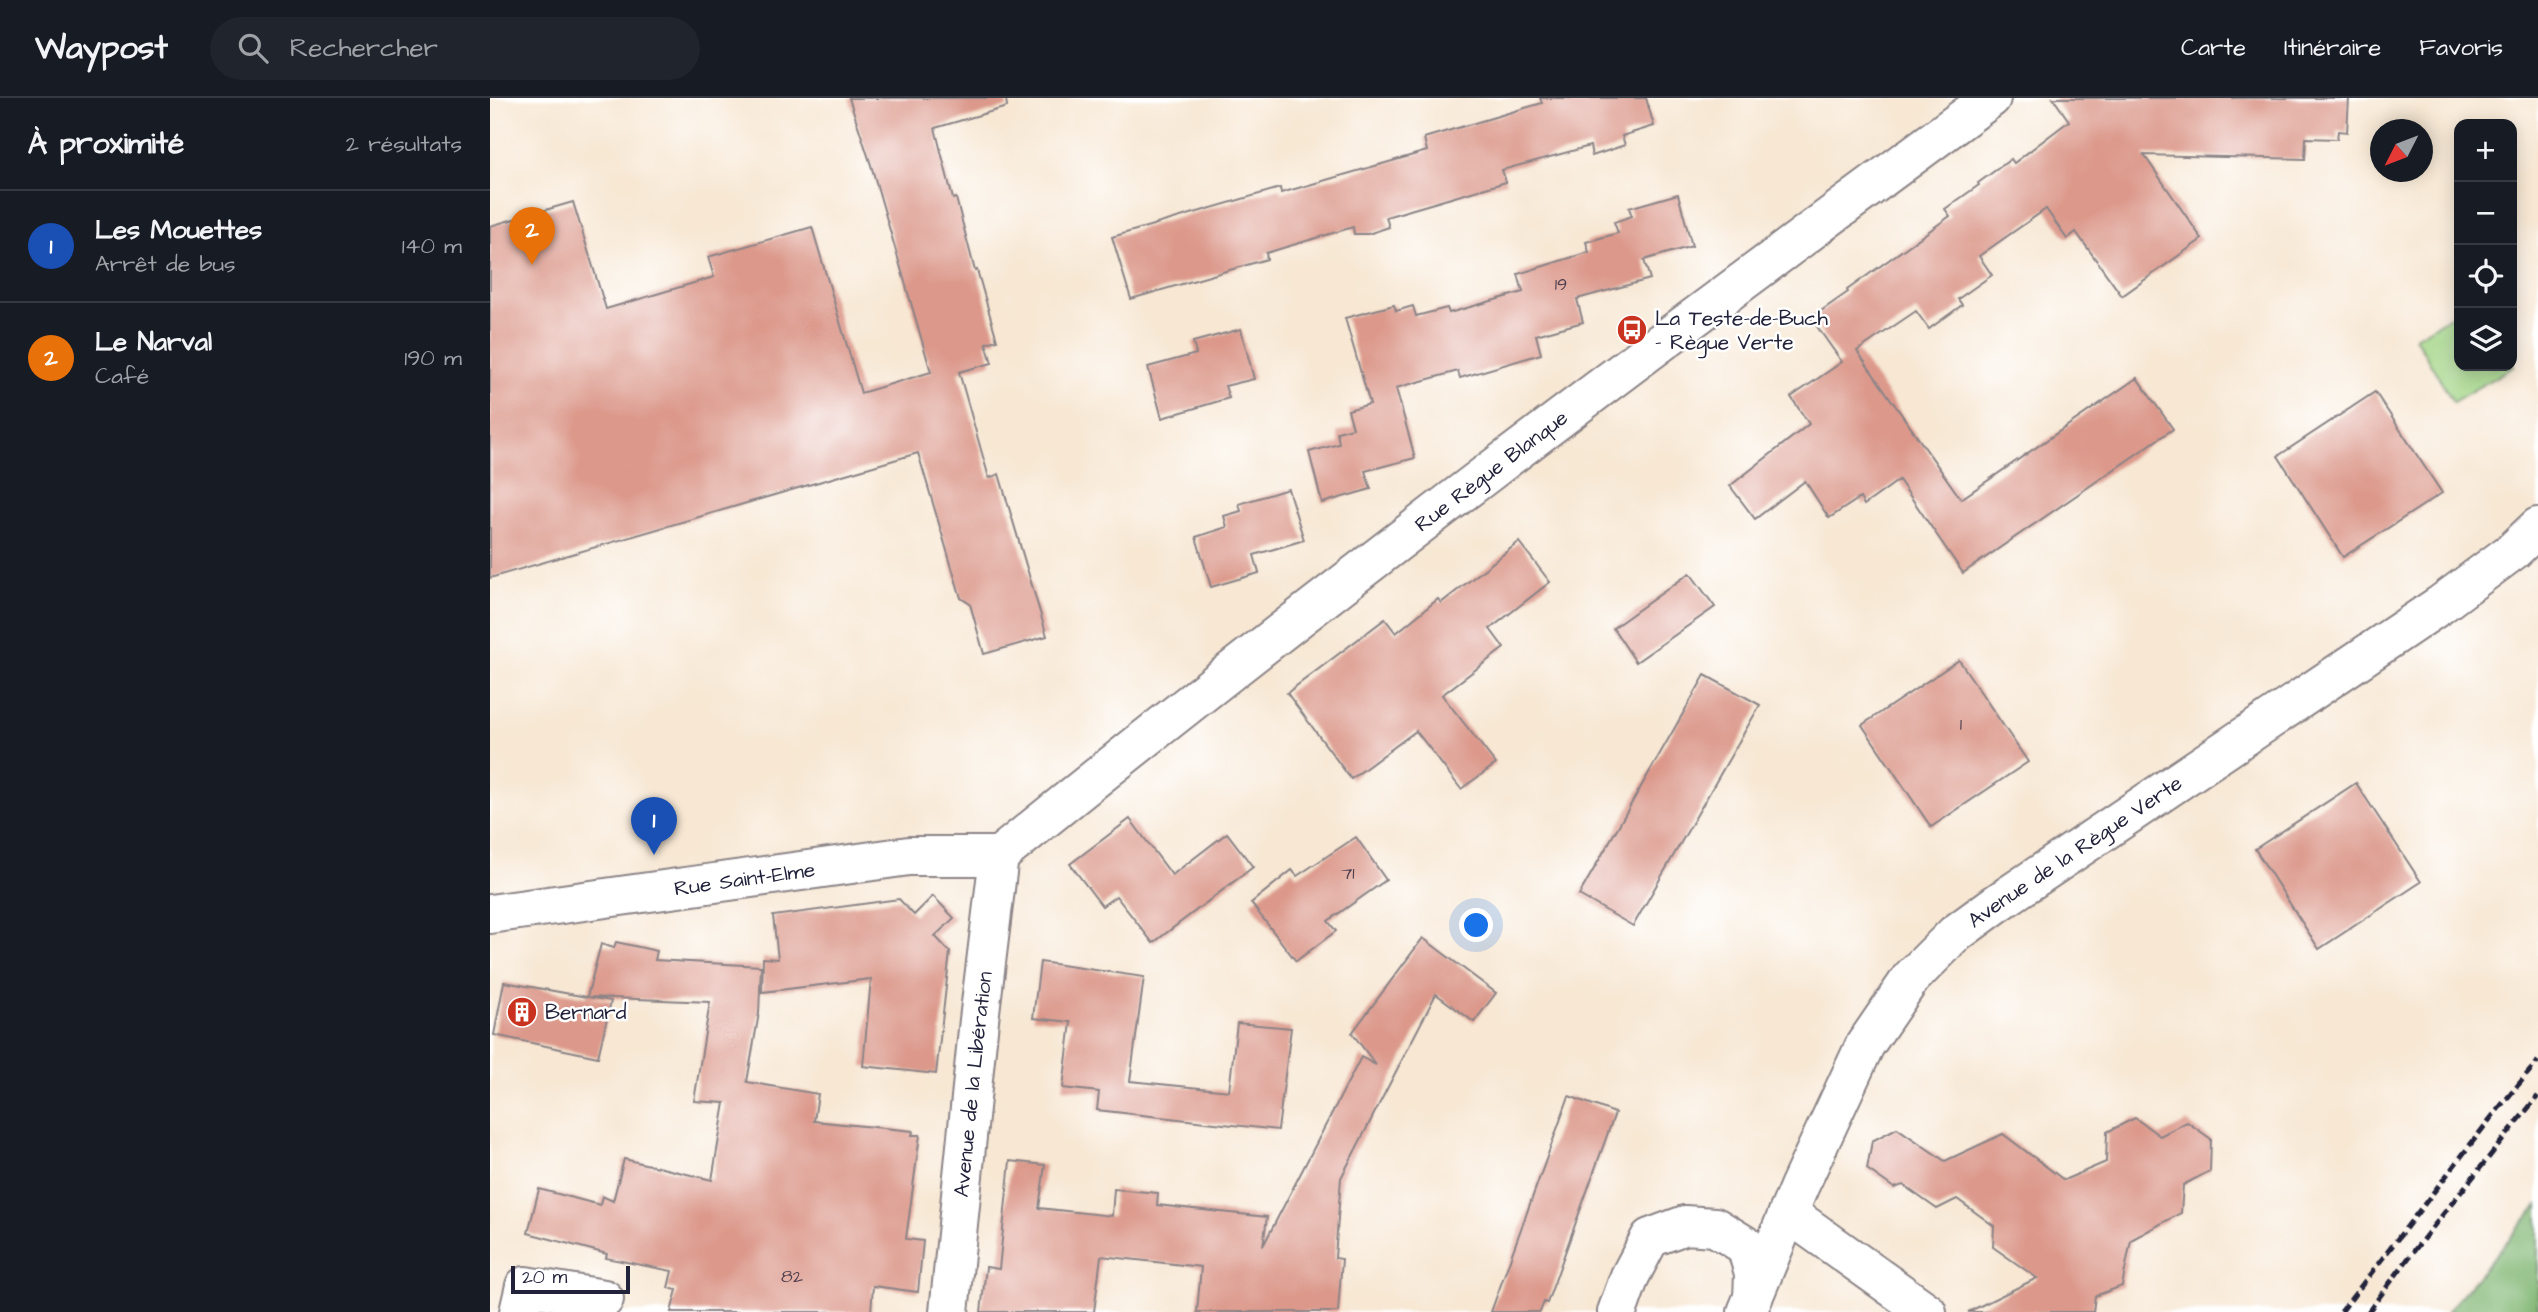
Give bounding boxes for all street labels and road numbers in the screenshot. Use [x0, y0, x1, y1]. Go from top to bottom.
street label: Rue Règue Blanque [1409, 403, 1574, 539]
street label: Avenue de la Règue Verte [1962, 769, 2188, 935]
street label: Rue Saint-Elme [672, 855, 817, 903]
street label: Avenue de la Libération [947, 970, 1000, 1199]

